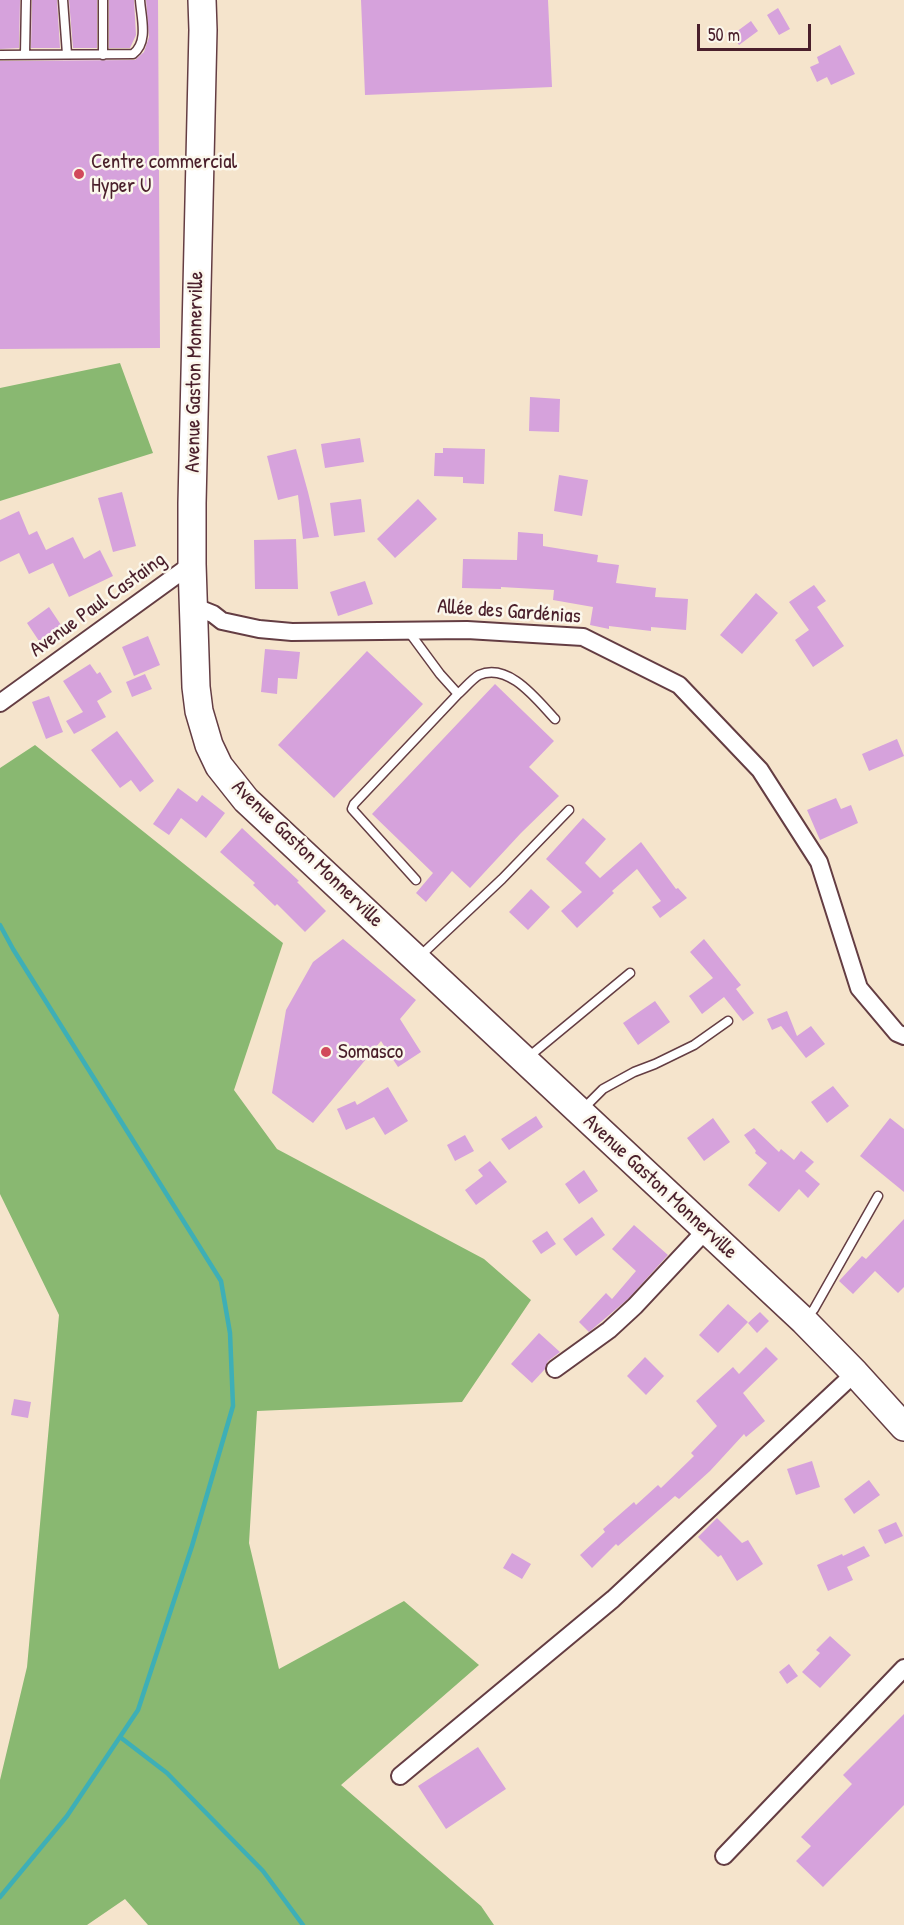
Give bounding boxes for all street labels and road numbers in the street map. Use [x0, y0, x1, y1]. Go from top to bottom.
street label: Avenue Gaston Monnerville [181, 271, 209, 473]
street label: Avenue Paul Castaing [25, 547, 171, 663]
street label: Allée des Gardénias [436, 594, 582, 630]
street label: Avenue Gaston Monnerville [226, 775, 388, 933]
street label: Avenue Gaston Monnerville [578, 1109, 742, 1265]

